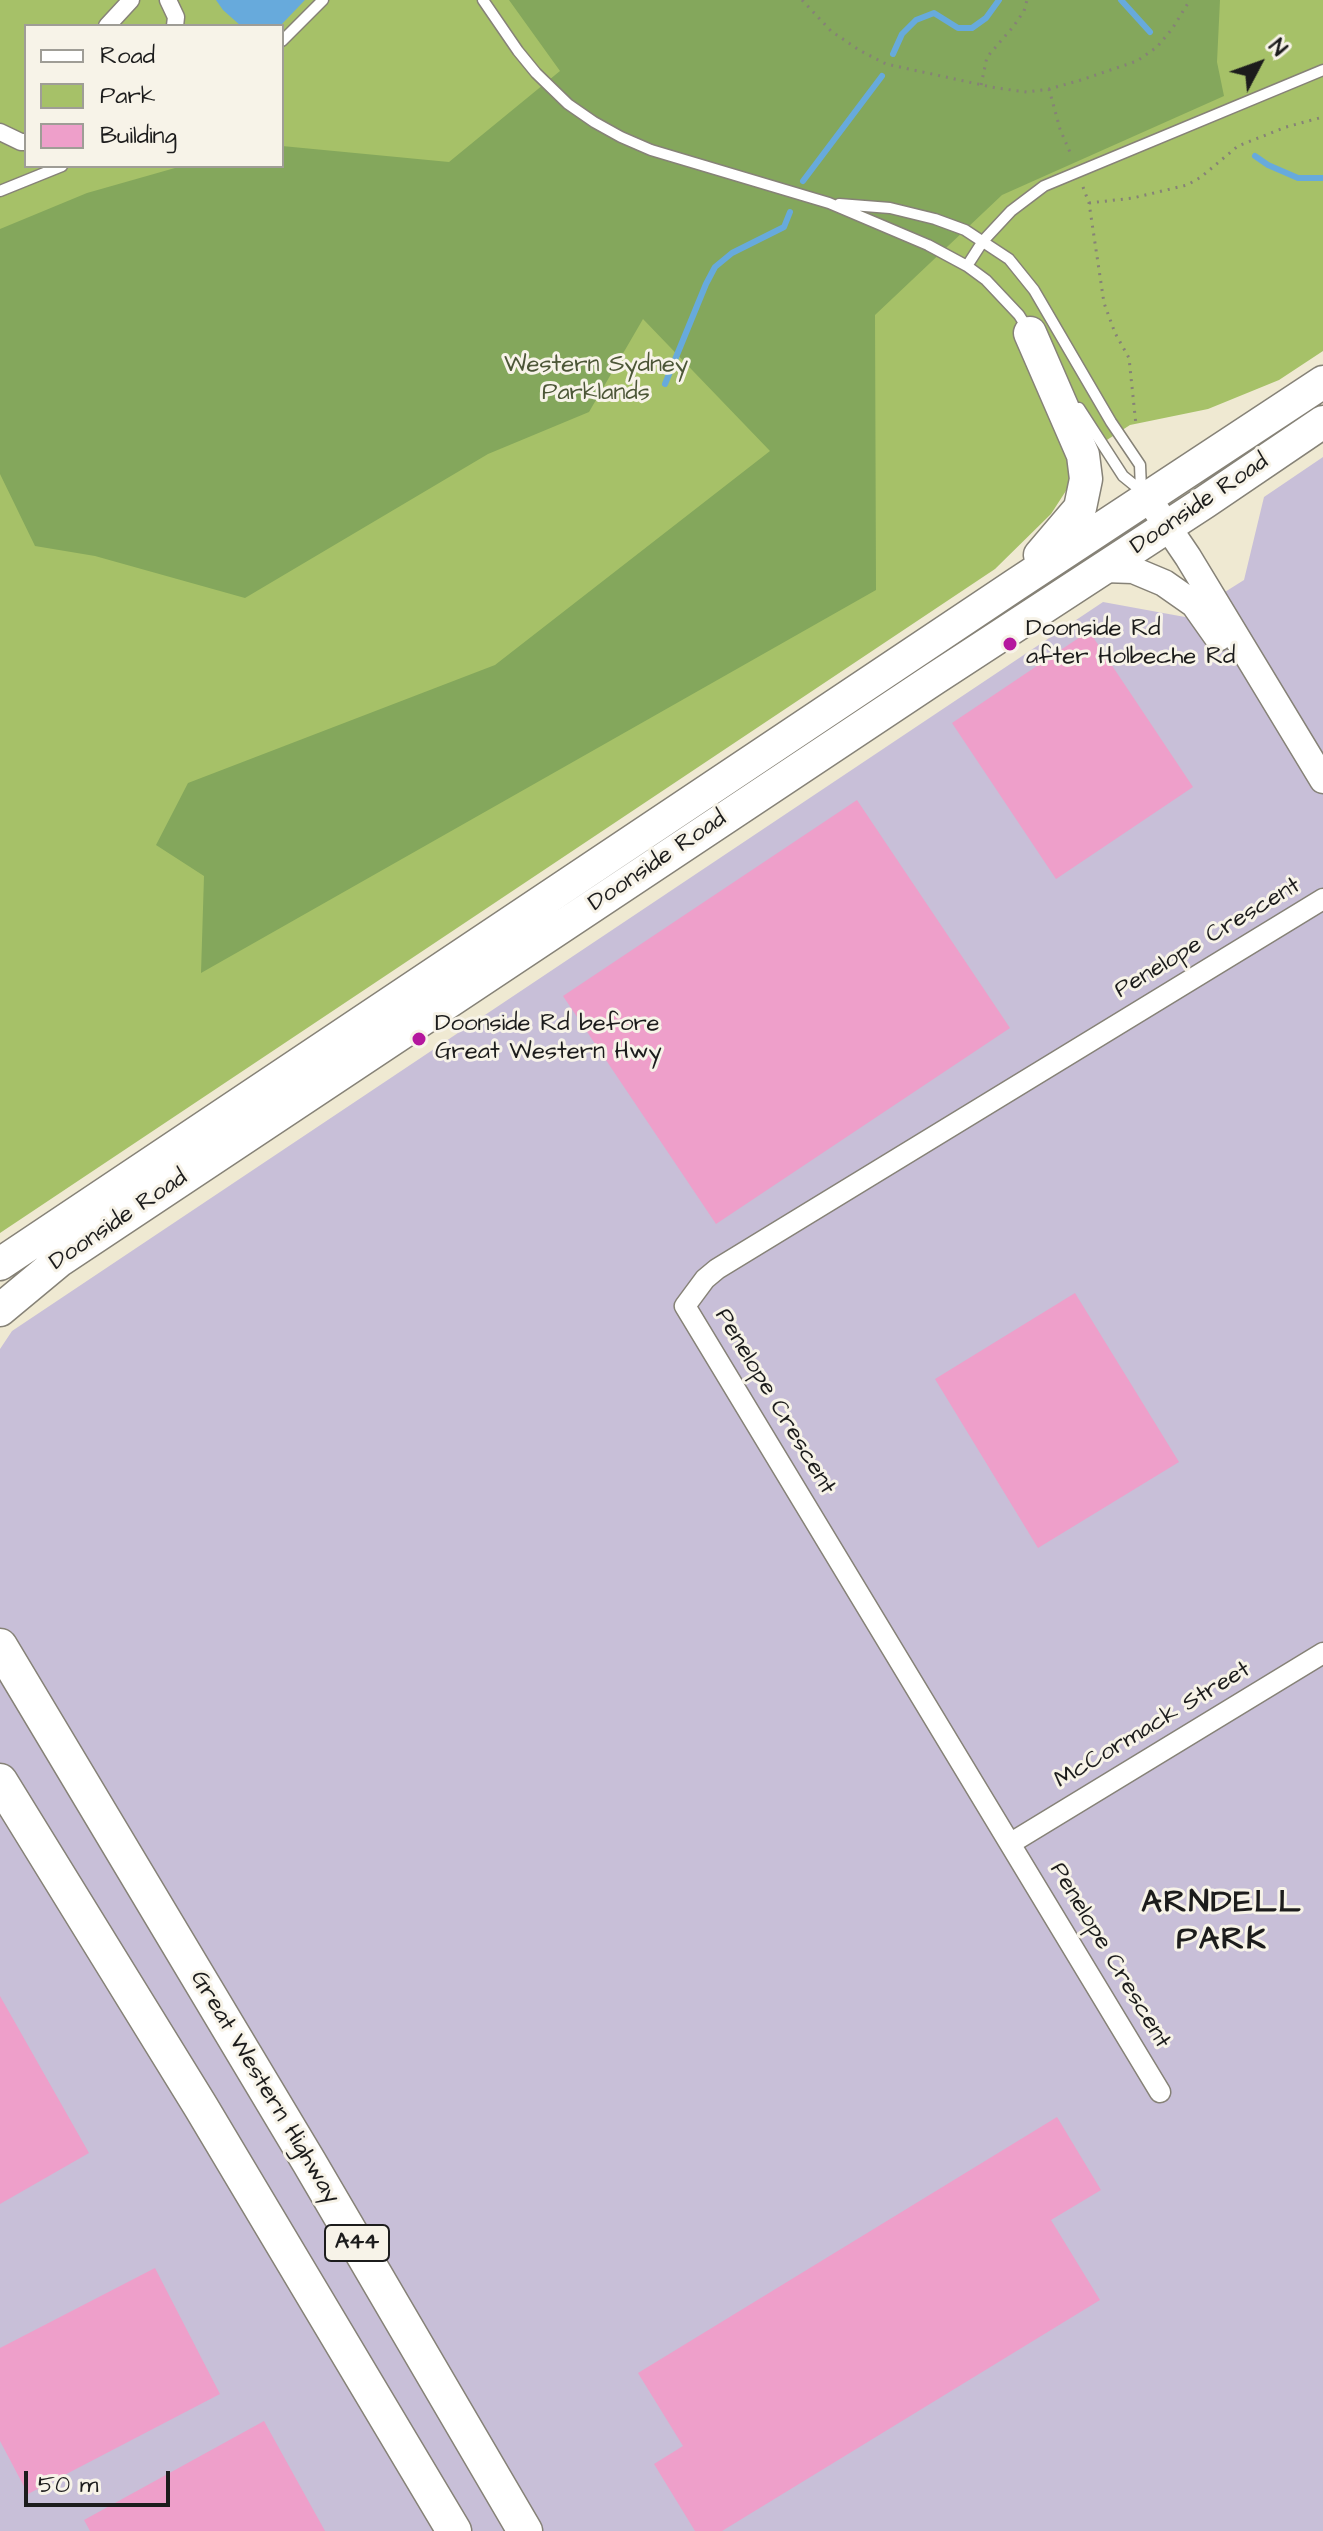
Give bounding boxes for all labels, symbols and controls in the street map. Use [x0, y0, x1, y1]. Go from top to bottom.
legend [24, 24, 284, 168]
north arrow [1219, 24, 1299, 104]
text: N [1261, 33, 1294, 63]
text: Road [100, 39, 155, 73]
text: Park [100, 79, 156, 113]
text: Building [100, 119, 177, 153]
park label: Western Sydney Parklands [504, 352, 688, 408]
street label: Doonside Road [1126, 448, 1274, 562]
place label: Doonside Rd after Holbeche Rd [1026, 616, 1235, 672]
marker: Doonside Rd after Holbeche Rd [1001, 635, 1019, 653]
street label: Doonside Road [584, 805, 732, 919]
street label: Penelope Crescent [1110, 872, 1306, 1006]
place label: Doonside Rd before Great Western Hwy [435, 1011, 662, 1067]
marker: Doonside Rd before Great Western Hwy [410, 1030, 428, 1048]
street label: Doonside Road [45, 1164, 193, 1278]
street label: Penelope Crescent [707, 1304, 841, 1500]
street label: McCormack Street [1050, 1656, 1256, 1796]
street label: Penelope Crescent [1042, 1858, 1176, 2054]
district label: ARNDELL PARK [1141, 1885, 1303, 1960]
street label: Great Western Highway [183, 1966, 345, 2210]
road number: A44 [325, 2225, 389, 2261]
scale bar [28, 2455, 174, 2505]
text: 50 m [38, 2468, 98, 2502]

